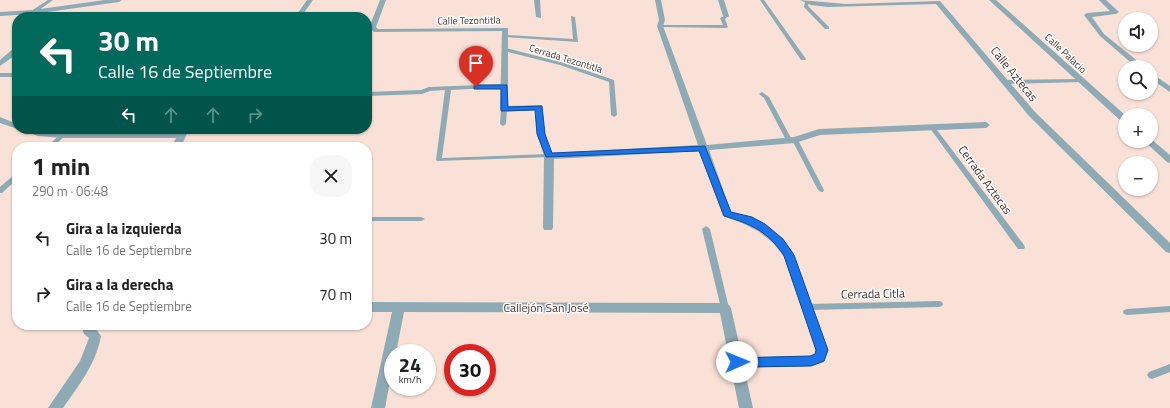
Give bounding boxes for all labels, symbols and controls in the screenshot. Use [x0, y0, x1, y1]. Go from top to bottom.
street label: Calle Tezontitla [437, 12, 501, 29]
map controls [1118, 12, 1158, 196]
button: sound [1118, 12, 1158, 52]
text: 30 m [98, 19, 159, 62]
icon: left [32, 28, 84, 80]
street label: Calle Palacio [1041, 30, 1090, 77]
street label: Cerrada Tezontitla [527, 40, 604, 77]
street label: Calle Aztecas [986, 42, 1043, 106]
pin [459, 46, 493, 87]
icon: arrive [465, 52, 487, 74]
text: Calle 16 de Septiembre [98, 58, 272, 85]
button: search [1118, 60, 1158, 100]
icon: left [118, 104, 140, 126]
icon: ahead [160, 104, 182, 126]
icon: ahead [202, 104, 224, 126]
icon: right [244, 104, 266, 126]
button: + [1118, 108, 1158, 148]
street label: Cerrada Aztecas [954, 141, 1017, 219]
text: 1 min [32, 148, 90, 184]
button: close [310, 155, 352, 197]
button: − [1118, 156, 1158, 196]
text: 290 m · 06:48 [32, 181, 108, 201]
text: Gira a la izquierda [66, 217, 182, 240]
icon: left [32, 227, 54, 249]
text: 30 m [319, 227, 352, 250]
text: Calle 16 de Septiembre [66, 240, 192, 260]
text: Gira a la derecha [66, 273, 173, 296]
icon: right [32, 283, 54, 305]
text: 70 m [319, 283, 352, 306]
street label: Cerrada Citla [841, 283, 905, 304]
text: Calle 16 de Septiembre [66, 296, 192, 316]
street label: Callejón San José [503, 298, 589, 317]
position arrow [716, 341, 758, 383]
speed limit sign: 30 [444, 344, 496, 396]
text: 24 [399, 349, 421, 380]
text: km/h [399, 372, 421, 387]

